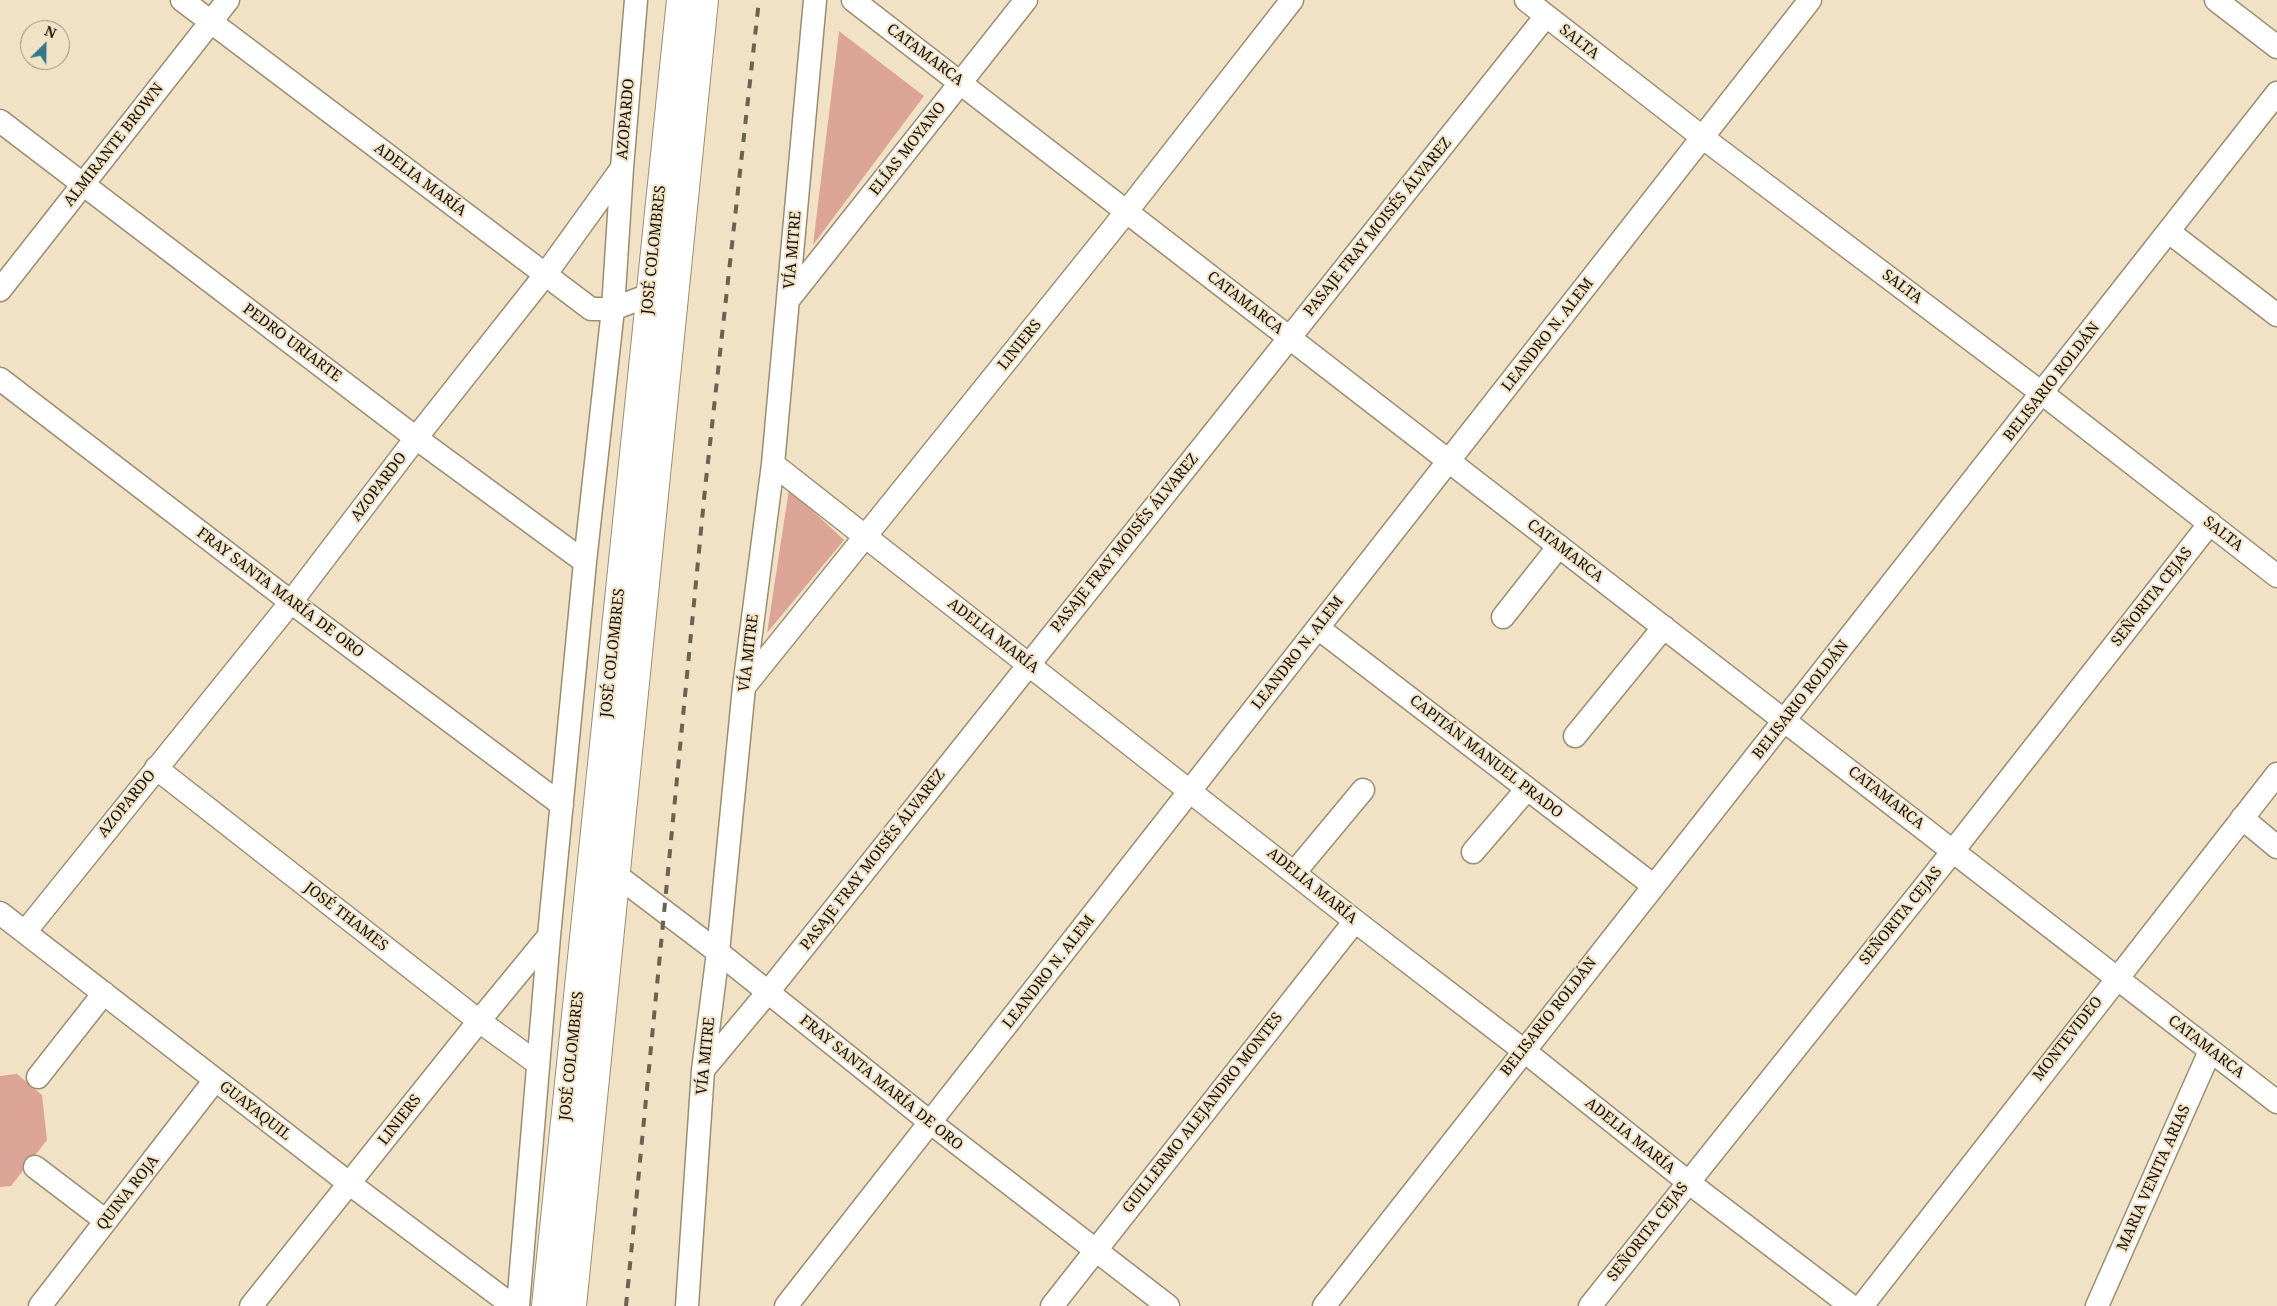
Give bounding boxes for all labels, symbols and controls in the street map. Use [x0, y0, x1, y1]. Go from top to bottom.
north arrow [20, 20, 70, 70]
street label: CATAMARCA [883, 20, 967, 90]
text: N [42, 21, 59, 43]
street label: SALTA [1555, 21, 1603, 63]
street label: AZOPARDO [613, 78, 639, 160]
street label: ALMIRANTE BROWN [60, 80, 168, 210]
street label: ELÍAS MOYANO [866, 99, 950, 199]
street label: PASAJE FRAY MOISÉS ÁLVAREZ [1300, 134, 1456, 320]
street label: ADELIA MARÍA [370, 139, 470, 221]
street label: JOSÉ COLOMBRES [638, 184, 670, 316]
street label: VÍA MITRE [781, 210, 805, 290]
street label: SALTA [1878, 266, 1926, 308]
street label: CATAMARCA [1203, 268, 1287, 338]
street label: LEANDRO N. ALEM [1498, 275, 1598, 395]
street label: PEDRO URIARTE [239, 300, 345, 386]
street label: LINIERS [994, 316, 1046, 374]
street label: BELISARIO ROLDÁN [2000, 319, 2104, 445]
street label: AZOPARDO [347, 449, 411, 525]
street label: PASAJE FRAY MOISÉS ÁLVAREZ [1047, 450, 1203, 636]
street label: SALTA [2199, 513, 2247, 555]
street label: CATAMARCA [1523, 516, 1607, 586]
street label: FRAY SANTA MARÍA DE ORO [193, 524, 367, 662]
street label: SEÑORITA CEJAS [2108, 544, 2196, 650]
street label: JOSÉ COLOMBRES [597, 587, 629, 719]
street label: LEANDRO N. ALEM [1248, 593, 1348, 713]
street label: ADELIA MARÍA [944, 595, 1042, 677]
street label: VÍA MITRE [735, 613, 763, 693]
street label: BELISARIO ROLDÁN [1749, 637, 1853, 763]
street label: CAPITÁN MANUEL PRADO [1406, 692, 1566, 822]
street label: CATAMARCA [1844, 763, 1928, 833]
street label: PASAJE FRAY MOISÉS ÁLVAREZ [797, 766, 949, 954]
street label: AZOPARDO [94, 767, 160, 841]
street label: ADELIA MARÍA [1263, 844, 1361, 928]
street label: SEÑORITA CEJAS [1856, 863, 1946, 969]
street label: JOSÉ THAMES [301, 879, 391, 955]
street label: LEANDRO N. ALEM [999, 912, 1099, 1032]
street label: BELISARIO ROLDÁN [1497, 954, 1601, 1080]
street label: JOSÉ COLOMBRES [556, 990, 588, 1122]
street label: MONTEVIDEO [2030, 993, 2106, 1085]
street label: GUILLERMO ALEJANDRO MONTES [1119, 1009, 1287, 1217]
street label: FRAY SANTA MARÍA DE ORO [796, 1012, 966, 1154]
street label: CATAMARCA [2164, 1012, 2248, 1082]
street label: VÍA MITRE [693, 1016, 719, 1096]
street label: GUAYAQUIL [216, 1077, 294, 1145]
street label: LINIERS [375, 1091, 425, 1149]
street label: ADELIA MARÍA [1581, 1094, 1679, 1178]
street label: MARIA VENITA ARIAS [2114, 1102, 2194, 1254]
street label: QUINA ROJA [93, 1152, 163, 1234]
street label: SEÑORITA CEJAS [1604, 1179, 1692, 1285]

